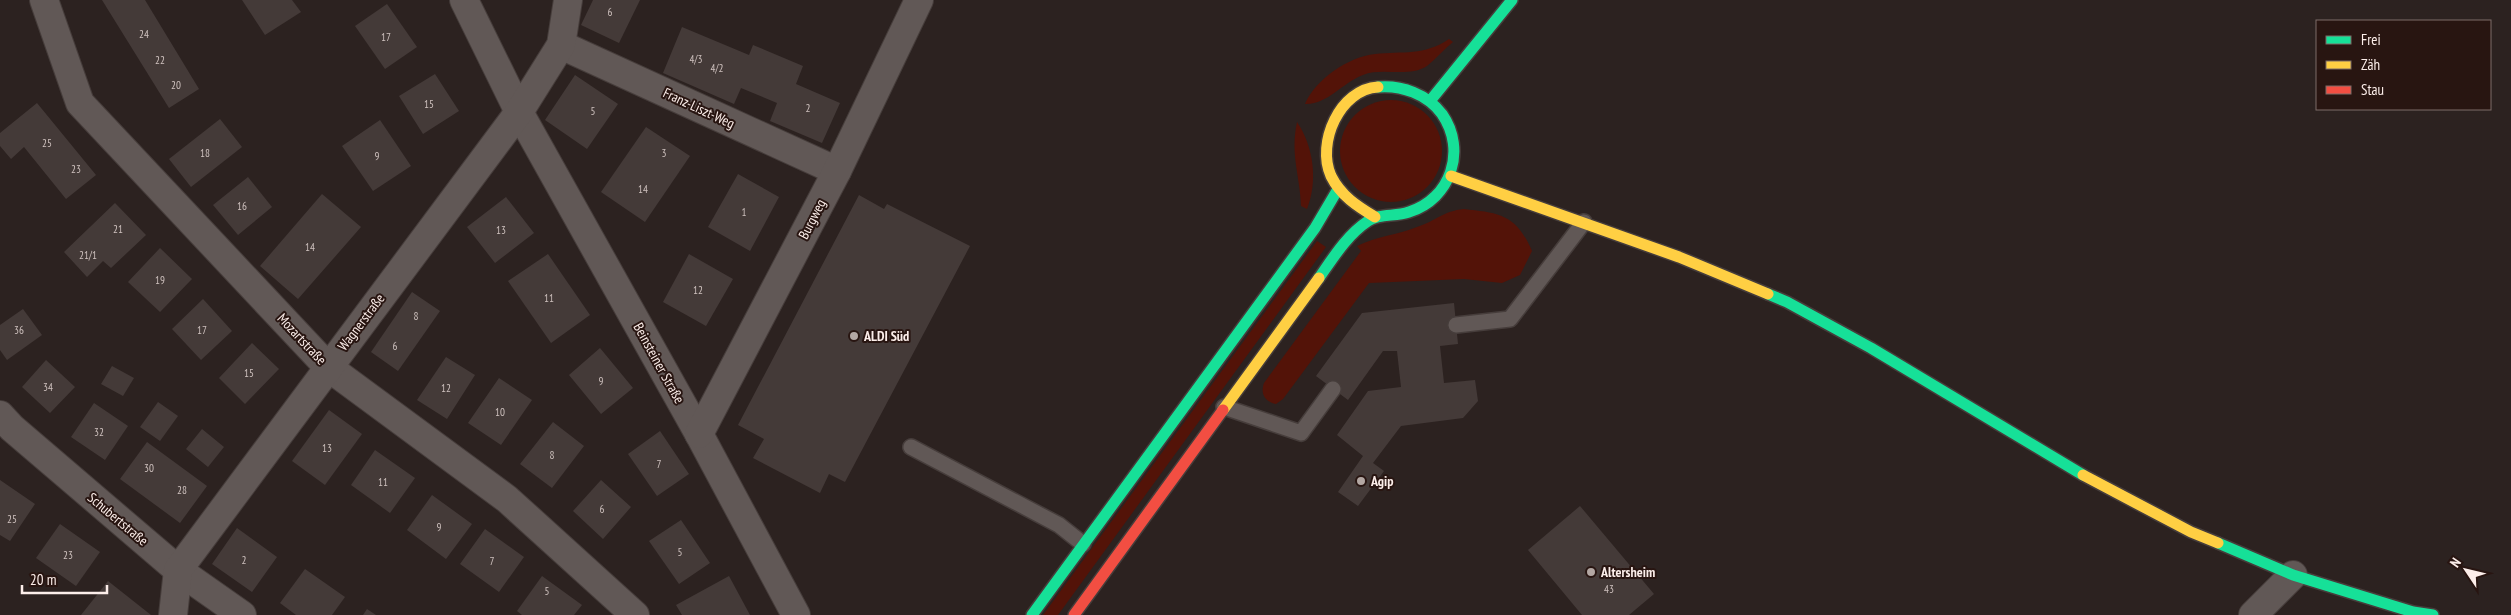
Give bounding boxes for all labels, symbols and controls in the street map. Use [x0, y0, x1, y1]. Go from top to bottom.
house number: 6 [608, 5, 613, 19]
legend [2316, 20, 2491, 110]
house number: 24 [139, 27, 149, 41]
house number: 17 [381, 30, 391, 44]
text: Frei [2361, 30, 2381, 49]
house number: 4/3 [689, 52, 703, 66]
house number: 22 [155, 53, 165, 67]
text: Zäh [2361, 55, 2380, 74]
house number: 4/2 [710, 61, 724, 75]
house number: 20 [171, 78, 181, 92]
text: Stau [2361, 80, 2384, 99]
street label: Franz-Liszt-Weg [660, 84, 738, 132]
house number: 15 [424, 97, 434, 111]
house number: 2 [806, 101, 811, 115]
house number: 5 [591, 104, 596, 118]
house number: 25 [42, 136, 52, 150]
house number: 18 [200, 146, 210, 160]
house number: 3 [662, 146, 667, 160]
house number: 9 [375, 149, 380, 163]
house number: 23 [71, 162, 81, 176]
house number: 14 [638, 182, 648, 196]
street label: Burgweg [794, 196, 830, 242]
house number: 16 [237, 199, 247, 213]
house number: 1 [742, 205, 747, 219]
house number: 21 [113, 222, 123, 236]
house number: 13 [496, 223, 506, 237]
house number: 14 [305, 240, 315, 254]
house number: 21/1 [79, 248, 97, 262]
house number: 19 [155, 273, 165, 287]
house number: 12 [693, 283, 703, 297]
street label: Wagnerstraße [334, 290, 388, 354]
house number: 11 [544, 291, 554, 305]
street label: Mozartstraße [274, 309, 331, 369]
house number: 8 [414, 309, 419, 323]
street label: Beinsteiner Straße [629, 320, 689, 407]
house number: 36 [14, 323, 24, 337]
house number: 17 [197, 323, 207, 337]
place label: ALDI Süd [863, 327, 909, 345]
marker: ALDI Süd [848, 330, 860, 342]
house number: 6 [393, 339, 398, 353]
house number: 15 [244, 366, 254, 380]
house number: 9 [599, 374, 604, 388]
house number: 34 [43, 380, 53, 394]
house number: 12 [441, 381, 451, 395]
house number: 10 [495, 405, 505, 419]
house number: 32 [94, 425, 104, 439]
house number: 13 [322, 441, 332, 455]
house number: 8 [550, 448, 555, 462]
house number: 7 [657, 457, 662, 471]
house number: 30 [144, 461, 154, 475]
place label: Agip [1370, 472, 1393, 490]
house number: 11 [378, 475, 388, 489]
marker: Agip [1355, 475, 1367, 487]
house number: 28 [177, 483, 187, 497]
street label: Schubertstraße [84, 488, 152, 550]
house number: 6 [600, 502, 605, 516]
house number: 25 [7, 512, 17, 526]
house number: 9 [437, 520, 442, 534]
house number: 5 [678, 545, 683, 559]
north arrow [2441, 545, 2491, 595]
house number: 23 [63, 548, 73, 562]
house number: 2 [242, 553, 247, 567]
house number: 7 [490, 554, 495, 568]
text: N [2446, 554, 2465, 571]
scale bar [22, 562, 108, 594]
place label: Altersheim [1600, 563, 1655, 581]
marker: Altersheim [1585, 566, 1597, 578]
text: 20 m [30, 570, 56, 589]
house number: 43 [1604, 582, 1614, 596]
house number: 5 [545, 584, 550, 598]

